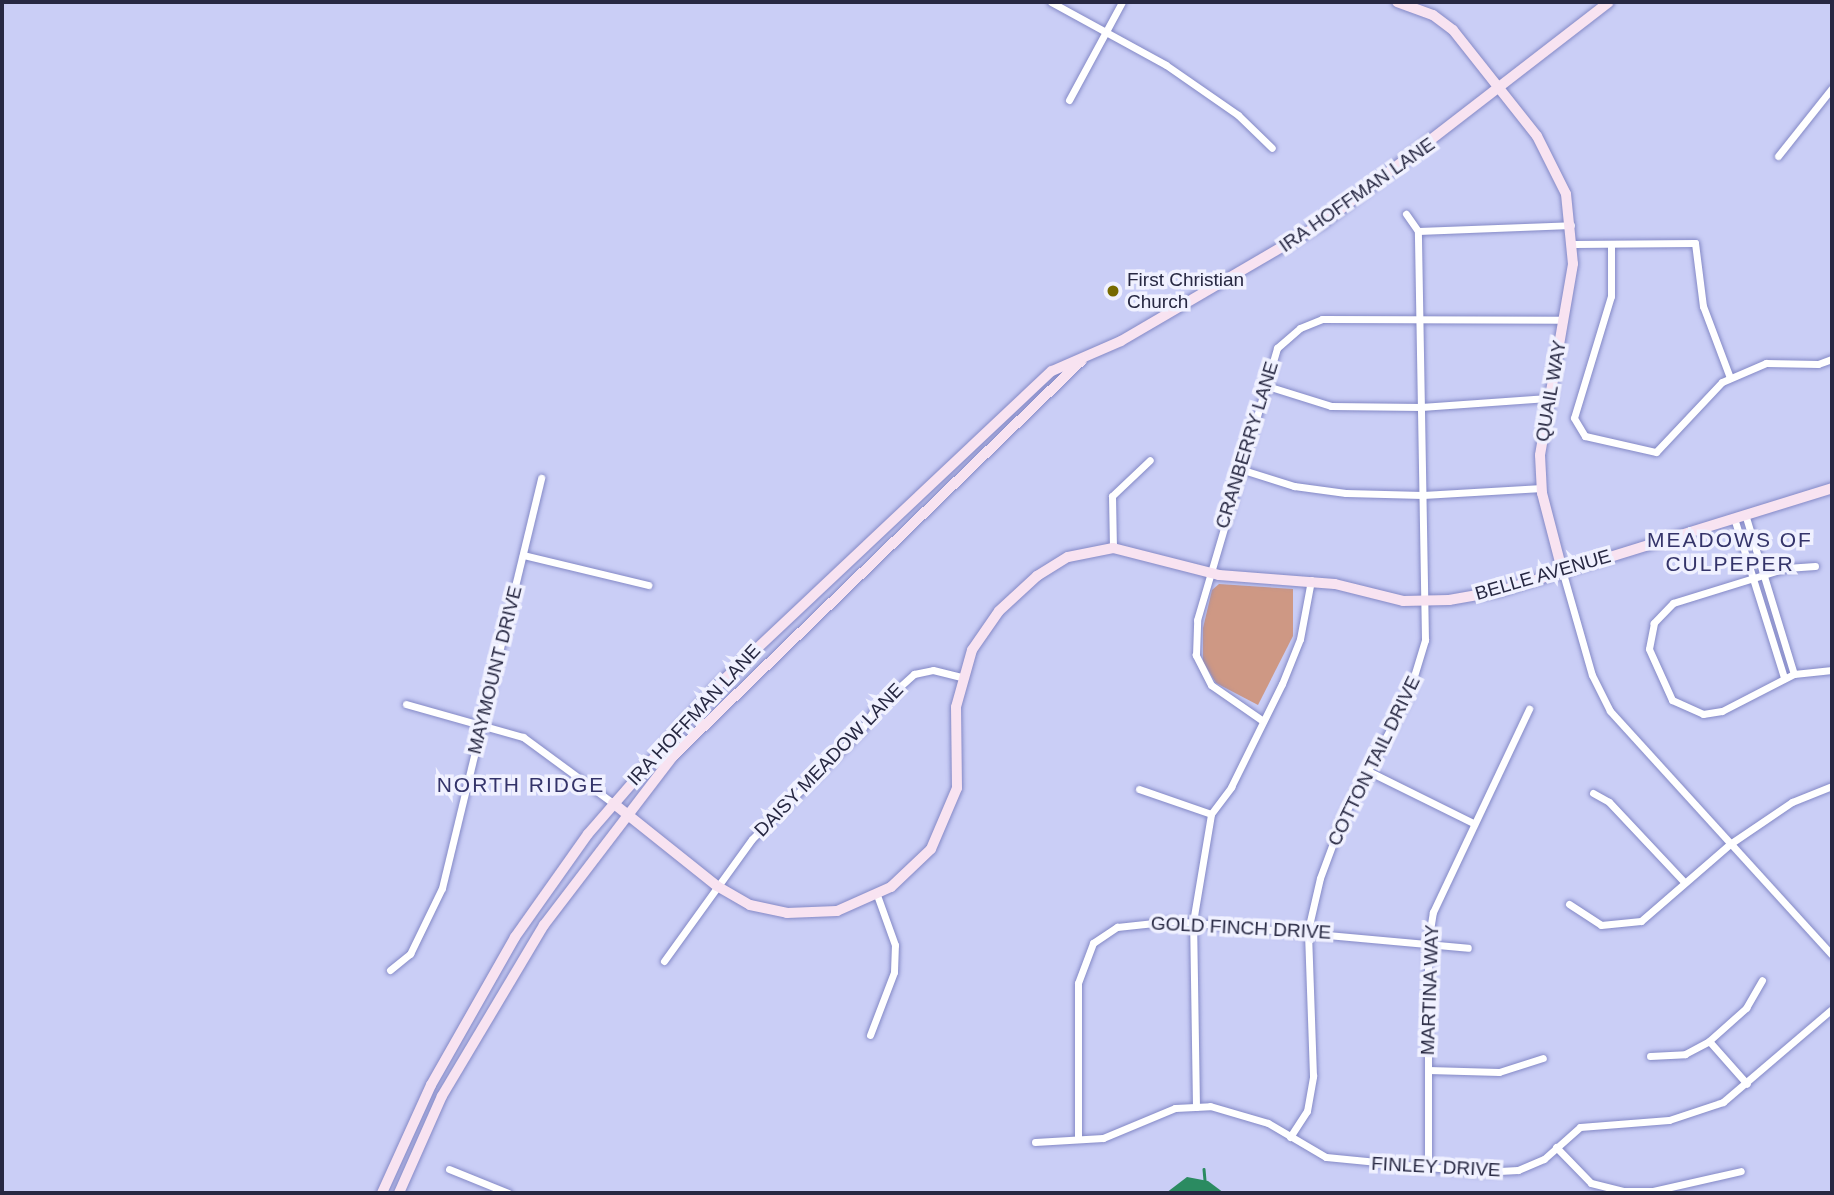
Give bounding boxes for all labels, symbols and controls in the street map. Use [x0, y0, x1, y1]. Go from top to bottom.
street label: IRA HOFFMAN LANE [1274, 132, 1440, 258]
place label: First Christian Church [1127, 269, 1244, 313]
marker: First Christian Church [1105, 283, 1121, 299]
street label: QUAIL WAY [1531, 338, 1571, 444]
street label: CRANBERRY LANE [1211, 359, 1283, 531]
district label: MEADOWS OF CULPEPER [1648, 527, 1812, 577]
street label: BELLE AVENUE [1472, 545, 1614, 605]
street label: MAYMOUNT DRIVE [463, 583, 527, 757]
street label: IRA HOFFMAN LANE [622, 639, 766, 791]
street label: COTTON TAIL DRIVE [1323, 672, 1425, 850]
street label: DAISY MEADOW LANE [750, 678, 908, 842]
district label: NORTH RIDGE [438, 772, 604, 798]
street label: GOLD FINCH DRIVE [1150, 912, 1332, 944]
street label: MARTINA WAY [1416, 924, 1444, 1056]
street label: FINLEY DRIVE [1371, 1152, 1501, 1182]

